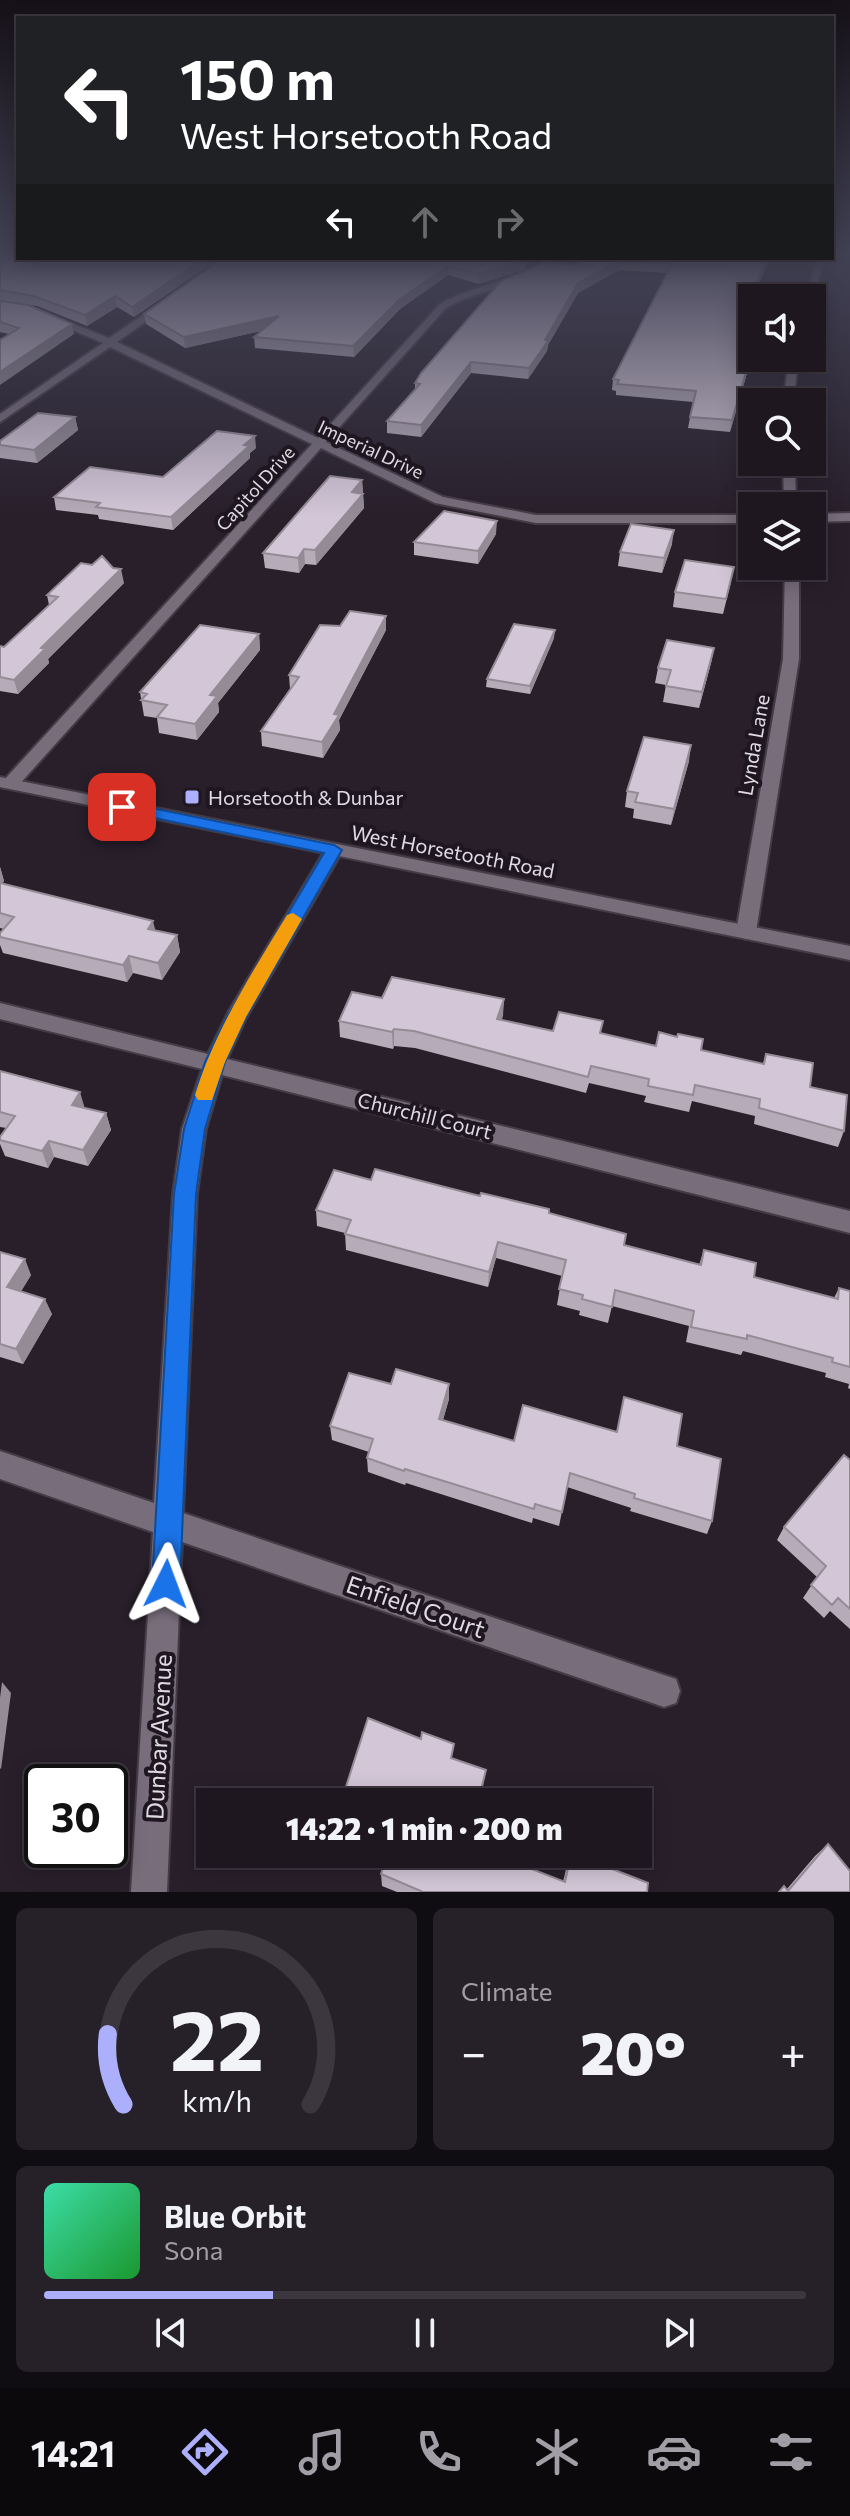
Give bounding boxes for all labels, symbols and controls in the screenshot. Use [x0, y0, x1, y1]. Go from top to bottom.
text: 150 m [180, 43, 335, 112]
icon: left [48, 48, 152, 152]
text: West Horsetooth Road [180, 112, 552, 156]
icon: left [319, 200, 363, 244]
icon: ahead [403, 200, 447, 244]
icon: right [487, 200, 531, 244]
map controls [738, 284, 826, 580]
button: sound [738, 284, 826, 372]
button: search [738, 388, 826, 476]
street label: Imperial Drive [315, 415, 427, 483]
street label: Capitol Drive [211, 441, 299, 535]
button: layers [738, 492, 826, 580]
street label: Lynda Lane [732, 692, 774, 798]
pin [88, 773, 156, 841]
icon: arrive [100, 785, 144, 829]
place label: Horsetooth & Dunbar [208, 785, 404, 809]
marker: Horsetooth & Dunbar [183, 788, 201, 806]
street label: West Horsetooth Road [349, 819, 557, 883]
street label: Churchill Court [355, 1087, 495, 1143]
position arrow [124, 1542, 208, 1626]
street label: Enfield Court [343, 1569, 489, 1643]
street label: Dunbar Avenue [139, 1653, 177, 1821]
speed limit sign: 30 [24, 1764, 128, 1868]
text: 14:22 · 1 min · 200 m [286, 1809, 562, 1846]
text: Climate [461, 1975, 553, 2006]
text: 22 [169, 1986, 264, 2088]
text: 20° [580, 2014, 686, 2087]
text: − [461, 2024, 486, 2078]
text: + [780, 2024, 806, 2078]
text: km/h [182, 2083, 251, 2118]
text: Blue Orbit [164, 2197, 306, 2234]
text: Sona [164, 2234, 223, 2265]
icon: previous [149, 2311, 193, 2355]
icon: pause [403, 2311, 447, 2355]
icon: next [657, 2311, 701, 2355]
icon: directions [177, 2424, 233, 2480]
icon: music [294, 2424, 350, 2480]
icon: phone [411, 2424, 467, 2480]
icon: climate [529, 2424, 585, 2480]
icon: car [646, 2424, 702, 2480]
icon: filters [763, 2424, 819, 2480]
text: 14:21 [31, 2430, 115, 2474]

